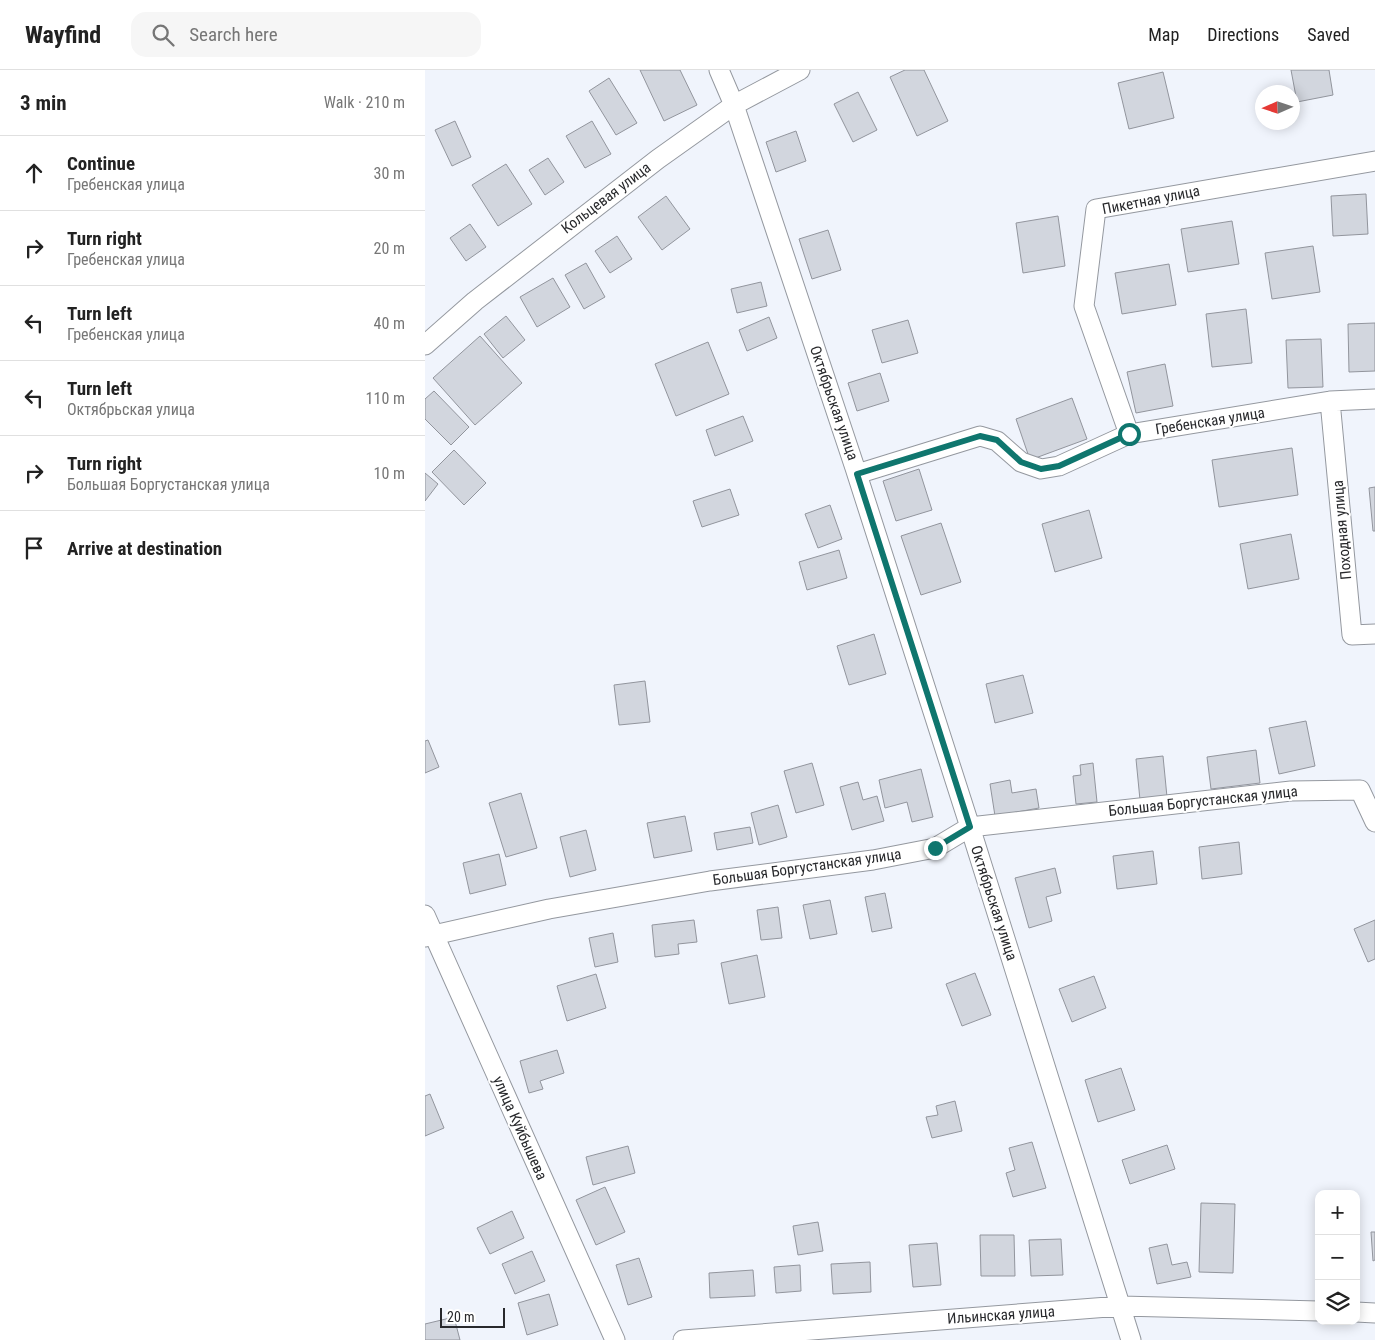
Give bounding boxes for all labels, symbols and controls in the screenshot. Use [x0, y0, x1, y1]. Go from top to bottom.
search box [131, 12, 481, 57]
text: Wayfind [25, 21, 101, 49]
icon: search [149, 21, 177, 49]
text: Search here [189, 23, 278, 46]
text: Map [1148, 24, 1179, 45]
text: Directions [1207, 24, 1279, 45]
text: Saved [1307, 24, 1350, 45]
north arrow [1255, 85, 1300, 130]
text: 3 min [20, 91, 67, 115]
text: Walk · 210 m [324, 93, 405, 112]
text: Continue [67, 152, 135, 175]
icon: ahead [20, 159, 48, 187]
street label: Кольцевая улица [558, 159, 654, 237]
text: 30 m [373, 164, 405, 183]
text: Гребенская улица [67, 175, 185, 194]
street label: Пикетная улица [1101, 182, 1201, 218]
text: Turn right [67, 227, 142, 250]
icon: right [20, 234, 48, 262]
text: 20 m [373, 239, 405, 258]
text: Гребенская улица [67, 250, 185, 269]
text: Turn left [67, 302, 132, 325]
icon: left [20, 309, 48, 337]
text: 40 m [373, 314, 405, 333]
text: Гребенская улица [67, 325, 185, 344]
street label: Октябрьская улица [806, 343, 862, 463]
text: Turn left [67, 377, 132, 400]
icon: left [20, 384, 48, 412]
text: 110 m [366, 389, 405, 408]
text: Октябрьская улица [67, 400, 195, 419]
street label: Гребенская улица [1154, 403, 1266, 439]
route start [1118, 423, 1141, 446]
text: Turn right [67, 452, 142, 475]
icon: right [20, 459, 48, 487]
text: 10 m [373, 464, 405, 483]
text: Большая Боргустанская улица [67, 475, 270, 494]
street label: Походная улица [1329, 479, 1355, 581]
icon: arrive [20, 534, 48, 562]
text: Arrive at destination [67, 537, 222, 560]
street label: Большая Боргустанская улица [1108, 782, 1298, 820]
route end [924, 837, 947, 860]
street label: Октябрьская улица [967, 843, 1021, 963]
street label: Большая Боргустанская улица [712, 845, 902, 889]
street label: улица Куйбышева [489, 1073, 551, 1183]
map controls [1315, 1190, 1360, 1325]
button: + [1315, 1190, 1360, 1235]
button: − [1315, 1235, 1360, 1280]
button: layers [1315, 1280, 1360, 1325]
street label: Ильинская улица [947, 1302, 1055, 1328]
scale bar [440, 1305, 505, 1328]
text: 20 m [447, 1309, 475, 1325]

